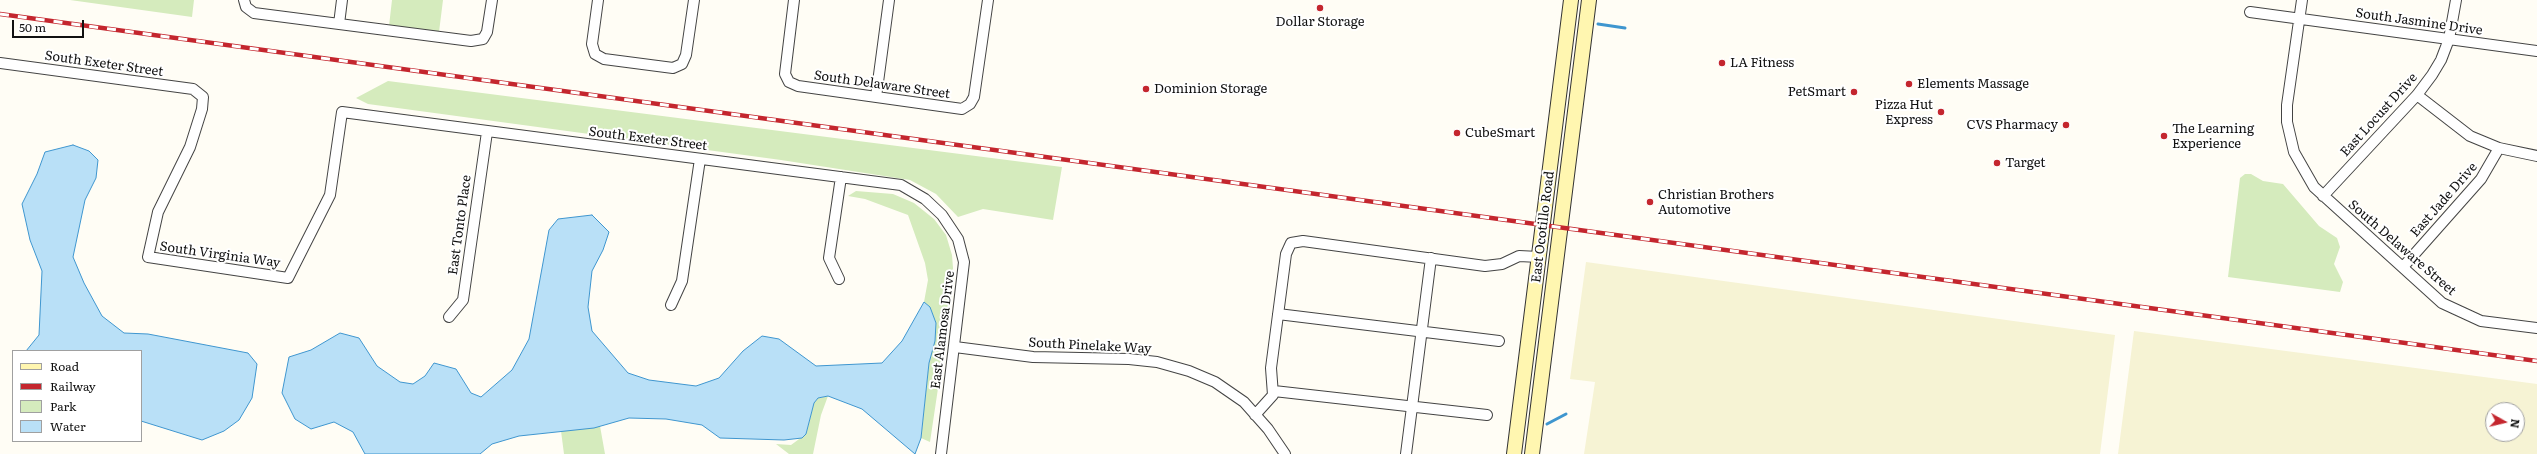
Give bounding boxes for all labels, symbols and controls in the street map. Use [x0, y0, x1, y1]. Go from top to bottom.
marker: Dollar Storage [1315, 3, 1325, 13]
street label: South Jasmine Drive [2354, 5, 2484, 39]
scale bar [14, 12, 86, 38]
place label: Dollar Storage [1276, 14, 1364, 30]
text: 50 m [19, 18, 46, 36]
street label: South Exeter Street [44, 48, 164, 80]
place label: LA Fitness [1730, 55, 1794, 71]
marker: LA Fitness [1717, 58, 1727, 68]
street label: South Delaware Street [813, 68, 951, 102]
street label: East Locust Drive [2337, 70, 2421, 160]
place label: Elements Massage [1917, 76, 2029, 92]
marker: Elements Massage [1904, 79, 1914, 89]
place label: Dominion Storage [1154, 81, 1267, 97]
marker: Dominion Storage [1141, 84, 1151, 94]
place label: PetSmart [1788, 84, 1846, 100]
marker: PetSmart [1849, 87, 1859, 97]
place label: Pizza Hut Express [1875, 97, 1933, 128]
marker: Pizza Hut Express [1936, 107, 1946, 117]
place label: CVS Pharmacy [1967, 117, 2058, 133]
marker: CVS Pharmacy [2061, 120, 2071, 130]
place label: The Learning Experience [2172, 121, 2254, 152]
street label: South Exeter Street [588, 124, 708, 154]
place label: CubeSmart [1465, 125, 1535, 141]
marker: CubeSmart [1452, 128, 1462, 138]
marker: The Learning Experience [2159, 131, 2169, 141]
place label: Target [2005, 155, 2046, 171]
marker: Target [1992, 158, 2002, 168]
street label: East Jade Drive [2407, 160, 2481, 240]
street label: East Ocotillo Road [1528, 170, 1558, 284]
street label: East Tonto Place [445, 174, 475, 276]
place label: Christian Brothers Automotive [1658, 187, 1774, 218]
marker: Christian Brothers Automotive [1645, 197, 1655, 207]
street label: South Delaware Street [2345, 197, 2459, 299]
street label: South Virginia Way [159, 239, 281, 271]
street label: East Alamosa Drive [928, 270, 958, 390]
street label: South Pinelake Way [1028, 335, 1152, 357]
legend [12, 350, 142, 442]
text: Road [50, 357, 79, 375]
text: Railway [50, 377, 96, 395]
text: Park [50, 397, 76, 415]
north arrow [2485, 402, 2525, 442]
text: Water [50, 417, 86, 435]
text: N [2507, 418, 2524, 429]

